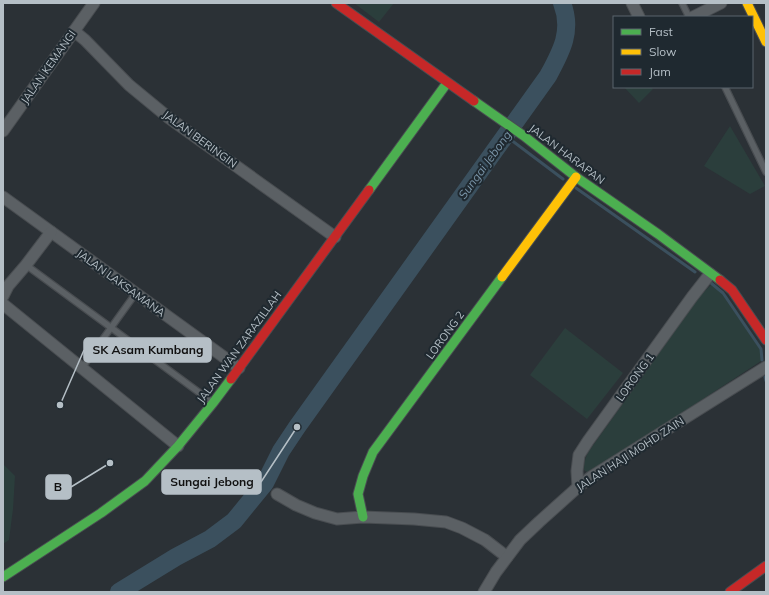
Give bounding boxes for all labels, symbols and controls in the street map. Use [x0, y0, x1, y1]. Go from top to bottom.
legend [613, 16, 753, 88]
text: Fast [649, 24, 673, 39]
street label: JALAN KEMANGI [17, 27, 79, 107]
text: Slow [649, 44, 677, 59]
text: Jam [649, 64, 671, 79]
street label: JALAN BERINGIN [160, 107, 240, 171]
street label: JALAN HARAPAN [526, 121, 608, 187]
water label: Sungai Jebong [455, 128, 514, 202]
street label: JALAN LAKSAMANA [74, 246, 168, 320]
street label: JALAN WAN ZARAZILLAH [194, 288, 284, 406]
street label: LORONG 2 [423, 308, 467, 362]
callout: SK Asam Kumbang [84, 338, 211, 362]
text: SK Asam Kumbang [93, 342, 203, 357]
street label: LORONG 1 [613, 350, 657, 404]
street label: JALAN HAJI MOHD ZAIN [573, 414, 687, 494]
callout: Sungai Jebong [162, 470, 261, 494]
text: Sungai Jebong [170, 474, 254, 489]
callout: B [46, 475, 71, 499]
text: B [54, 479, 62, 494]

